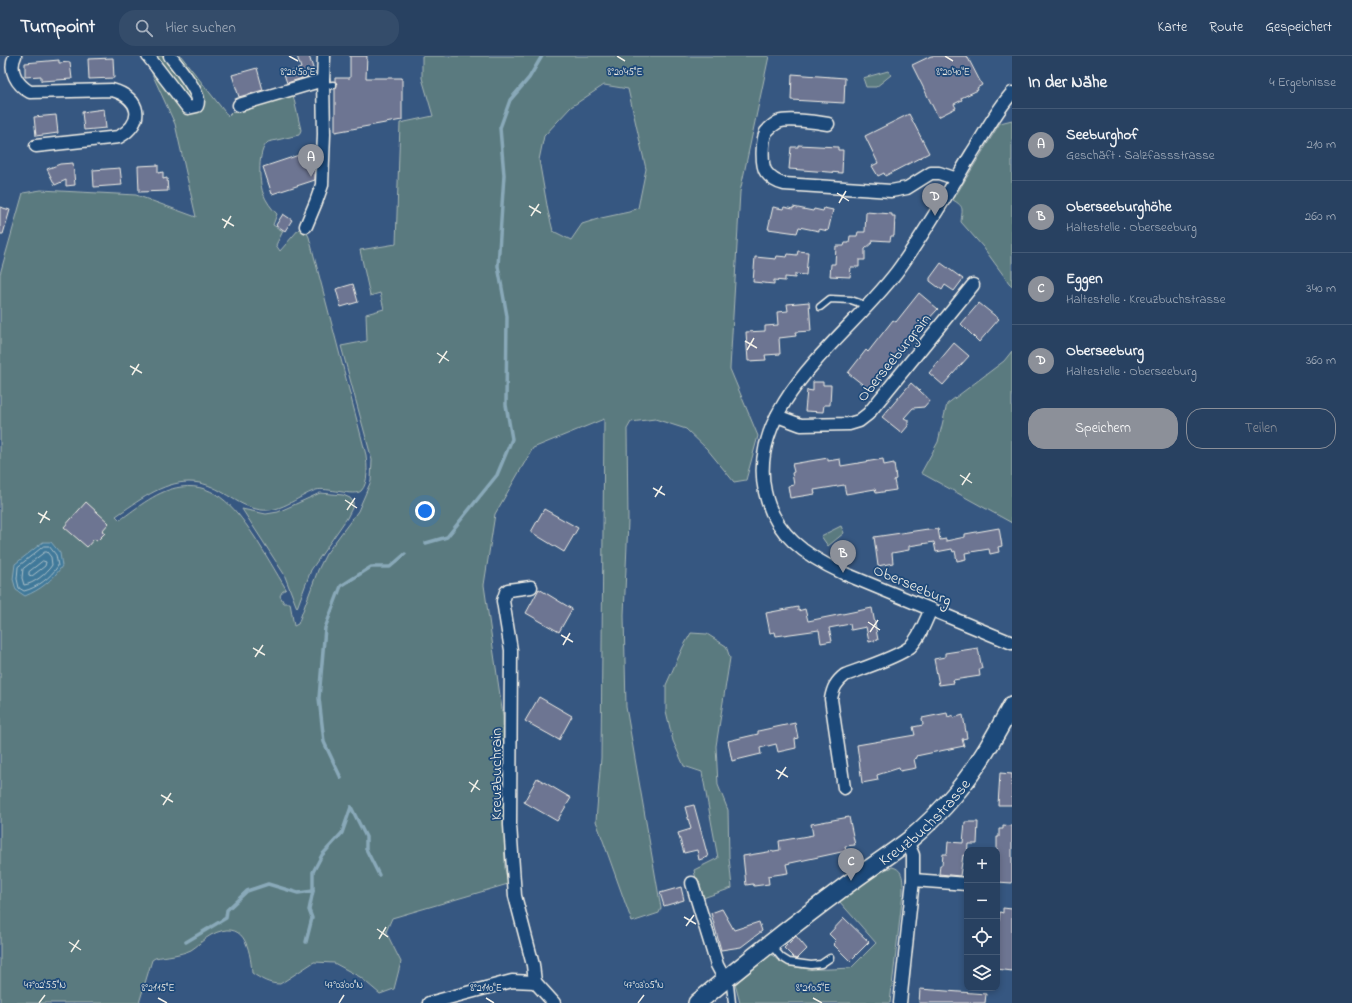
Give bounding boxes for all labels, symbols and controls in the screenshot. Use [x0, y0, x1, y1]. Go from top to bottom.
search box [119, 10, 399, 46]
text: Turnpoint [20, 14, 95, 41]
icon: search [133, 17, 155, 39]
text: Hier suchen [165, 17, 236, 39]
text: Karte [1158, 17, 1187, 38]
text: Route [1209, 17, 1243, 38]
text: Gespeichert [1265, 17, 1332, 38]
text: 8°20'50"E [280, 65, 316, 80]
text: 8°20'45"E [607, 65, 643, 80]
text: 8°20'40"E [936, 65, 970, 80]
text: In der Nähe [1028, 70, 1107, 95]
text: 4 Ergebnisse [1269, 73, 1336, 92]
text: Seeburghof [1066, 124, 1138, 146]
text: A [1037, 135, 1045, 154]
text: 210 m [1306, 135, 1336, 154]
pin: A [298, 144, 324, 177]
text: Geschäft · Salzfassstrasse [1066, 146, 1215, 165]
pin: D [922, 183, 948, 216]
text: Oberseeburghöhe [1066, 196, 1172, 218]
text: B [1037, 207, 1045, 226]
text: 260 m [1305, 207, 1336, 226]
text: Haltestelle · Oberseeburg [1066, 218, 1197, 237]
text: Eggen [1066, 268, 1103, 290]
text: C [1037, 279, 1045, 298]
text: 340 m [1306, 279, 1336, 298]
text: Haltestelle · Kreuzbuchstrasse [1066, 290, 1226, 309]
street label: Oberseeburgrain [851, 309, 938, 408]
text: Oberseeburg [1066, 340, 1144, 362]
text: D [1036, 351, 1046, 370]
text: 360 m [1306, 351, 1336, 370]
text: Haltestelle · Oberseeburg [1066, 362, 1197, 381]
button: Speichern [1028, 408, 1178, 449]
button: Teilen [1186, 408, 1336, 449]
your location [415, 501, 435, 521]
pin: B [830, 540, 856, 573]
street label: Oberseeburg [869, 559, 955, 613]
street label: Kreuzbuchrain [485, 728, 509, 820]
street label: Kreuzbuchstrasse [874, 773, 978, 873]
map controls [964, 847, 1000, 991]
button: + [964, 847, 1000, 883]
pin: C [838, 848, 864, 881]
button: − [964, 883, 1000, 919]
button: locate [964, 919, 1000, 955]
button: layers [964, 955, 1000, 991]
text: 47°02'55"N [24, 978, 66, 993]
text: 47°03'00"N [325, 978, 363, 993]
text: 47°03'05"N [624, 978, 664, 993]
text: 8°21'15"E [142, 981, 174, 996]
text: 8°21'10"E [470, 981, 502, 996]
text: 8°21'05"E [796, 981, 830, 996]

